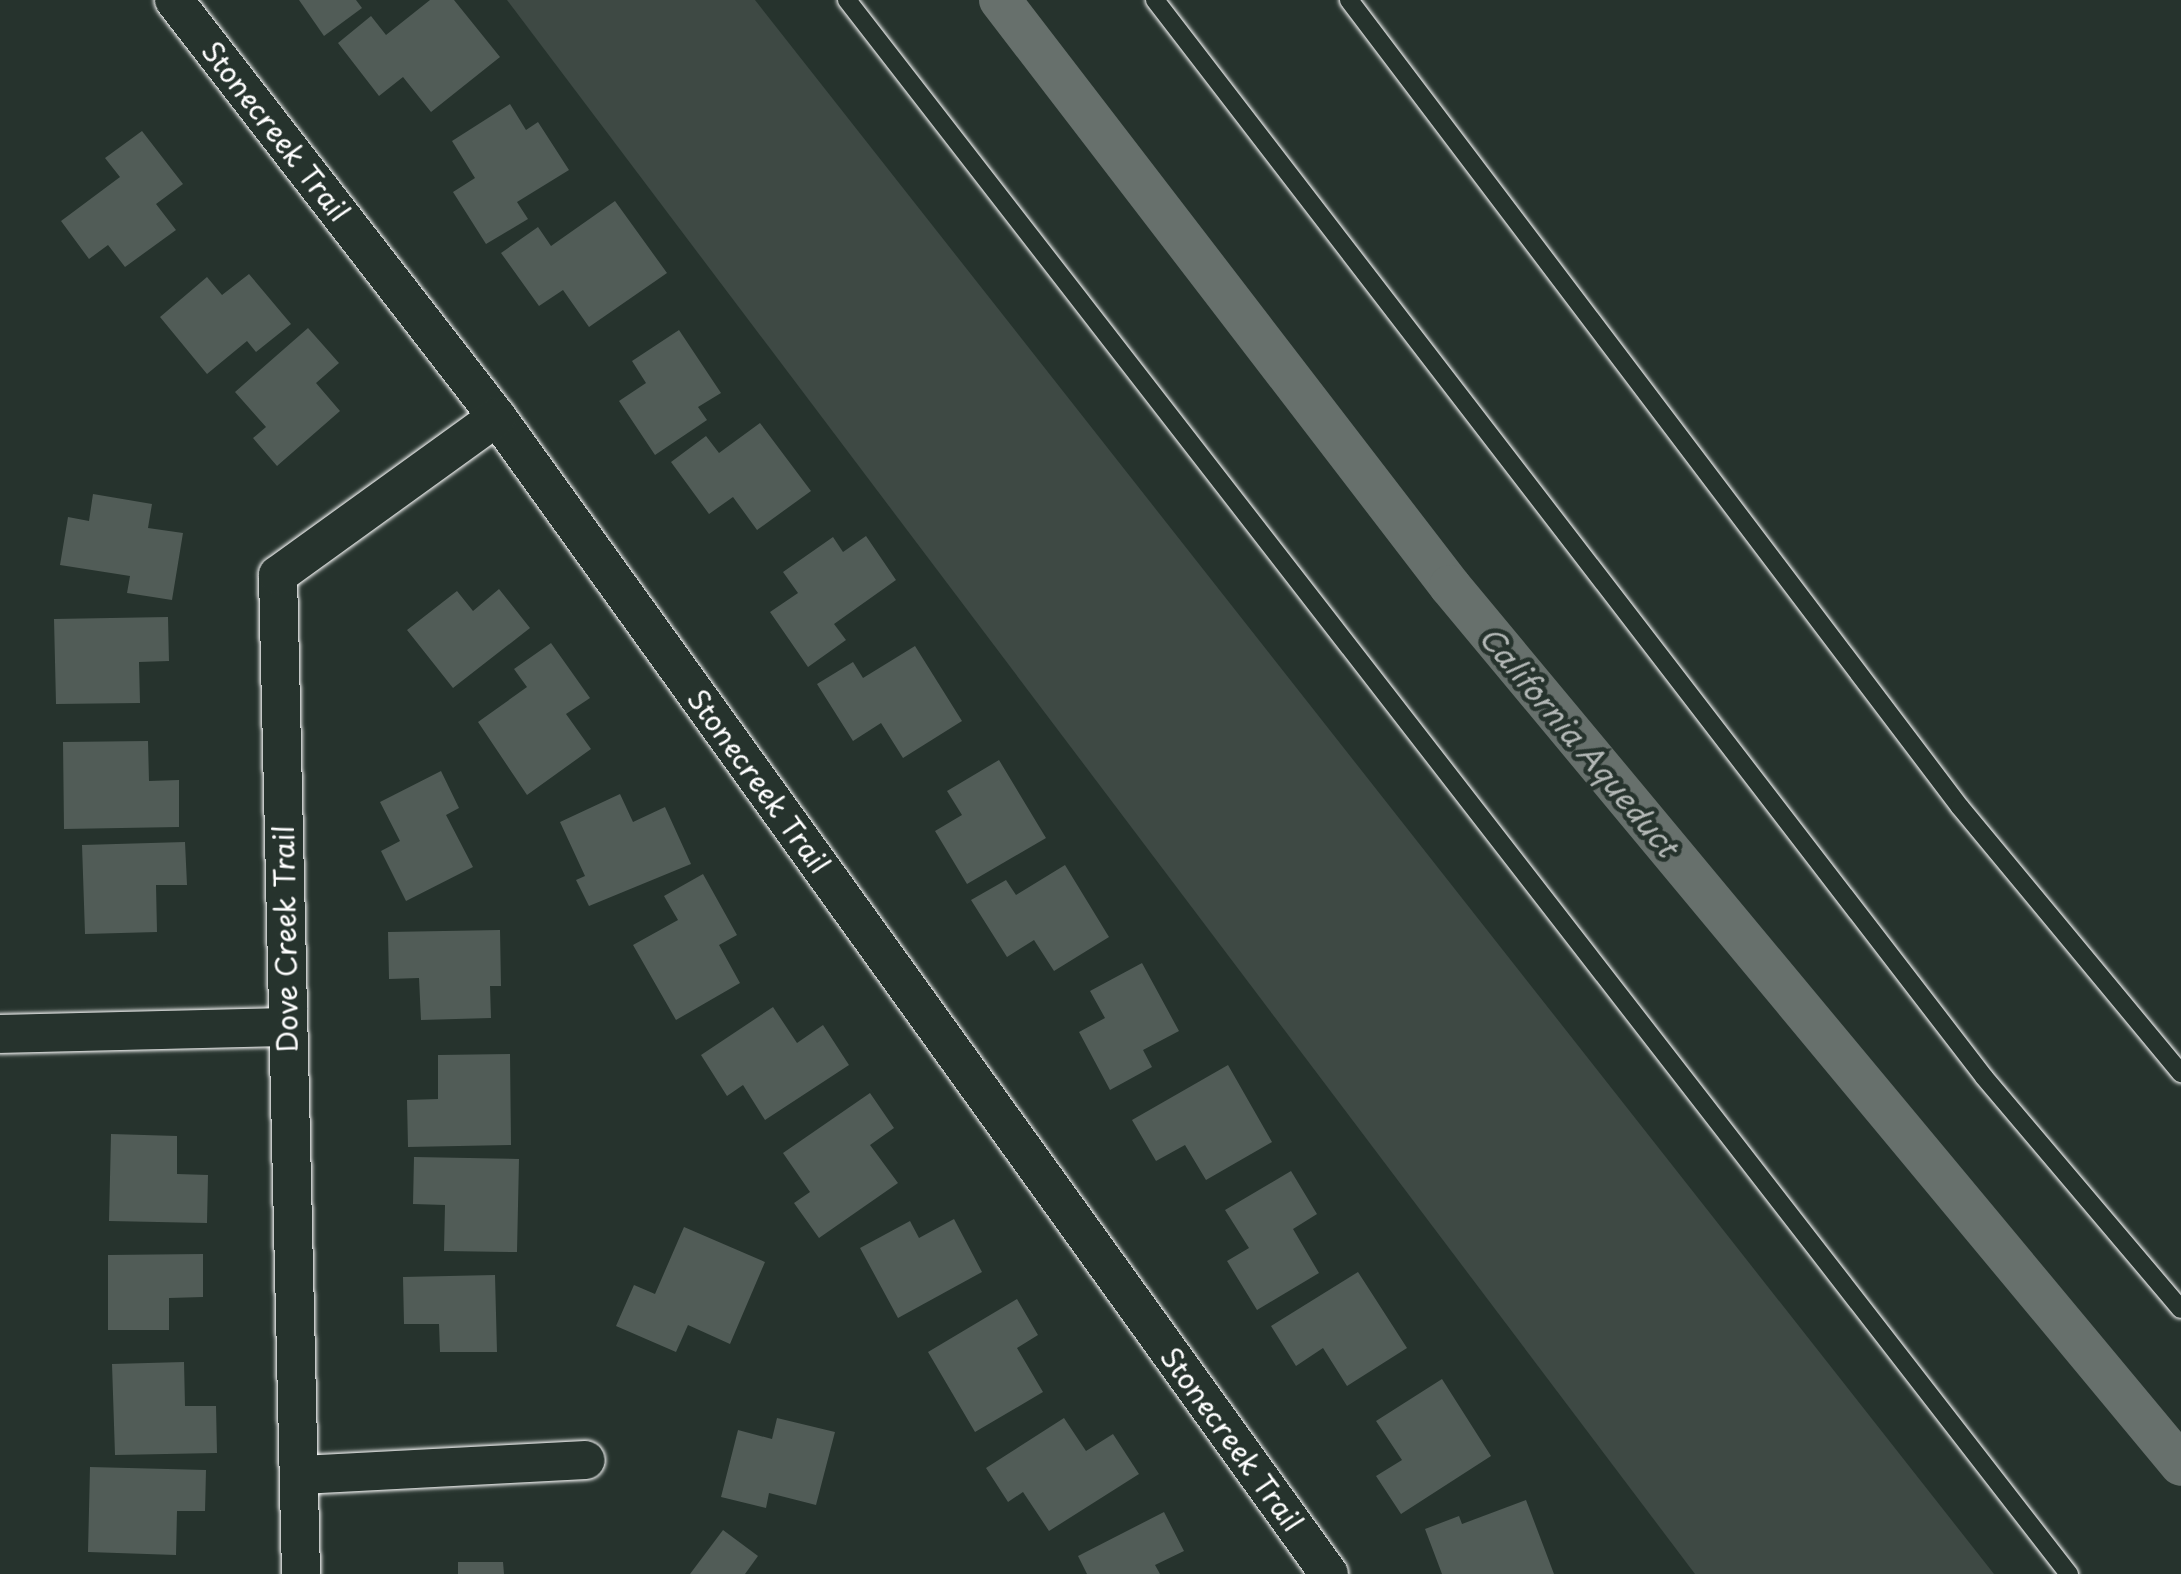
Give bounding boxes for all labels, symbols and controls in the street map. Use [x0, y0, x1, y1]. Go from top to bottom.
street label: Stonecreek Trail [194, 33, 358, 229]
water label: California Aqueduct [1472, 618, 1686, 864]
street label: Stonecreek Trail [680, 681, 838, 881]
street label: Dove Creek Trail [266, 824, 304, 1054]
street label: Stonecreek Trail [1153, 1339, 1311, 1539]

